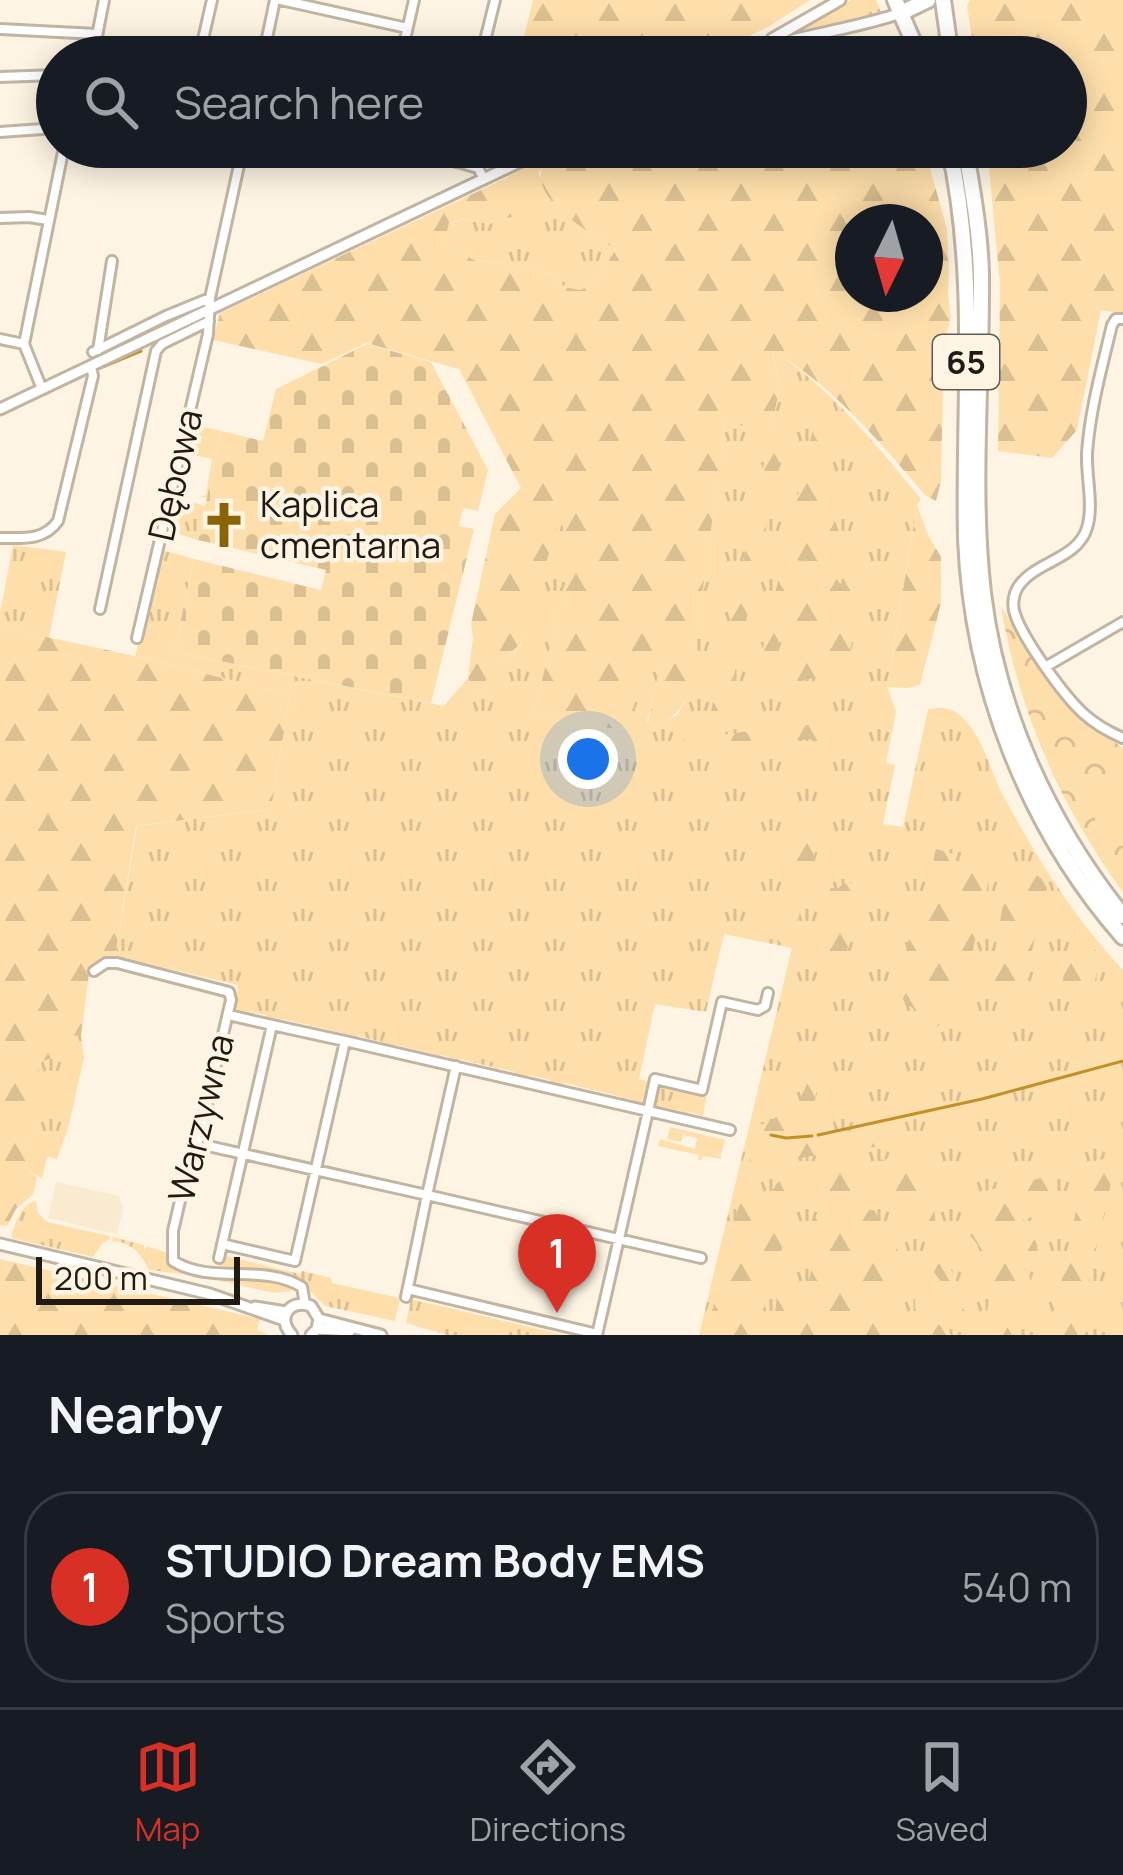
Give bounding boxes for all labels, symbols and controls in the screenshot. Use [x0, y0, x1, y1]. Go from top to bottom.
search box [36, 36, 1087, 168]
icon: search [78, 69, 144, 135]
text: Search here [174, 71, 424, 133]
north arrow [835, 204, 943, 312]
road number: 65 [933, 335, 999, 389]
street label: Dębowa [136, 404, 213, 546]
place label: Kaplica cmentarna [260, 479, 441, 569]
church icon: Kaplica cmentarna [199, 500, 249, 550]
your location [558, 729, 618, 789]
street label: Warzywna [156, 1029, 245, 1207]
pin: 1 [518, 1214, 596, 1313]
scale bar [36, 1251, 240, 1304]
text: 200 m [54, 1255, 148, 1300]
text: Nearby [48, 1379, 223, 1448]
text: STUDIO Dream Body EMS [165, 1529, 705, 1591]
text: 1 [81, 1560, 99, 1614]
text: 540 m [962, 1560, 1072, 1614]
text: Sports [165, 1591, 285, 1645]
tab: Map [135, 1734, 201, 1851]
tab: Directions [470, 1734, 626, 1851]
tab: Saved [895, 1734, 988, 1851]

